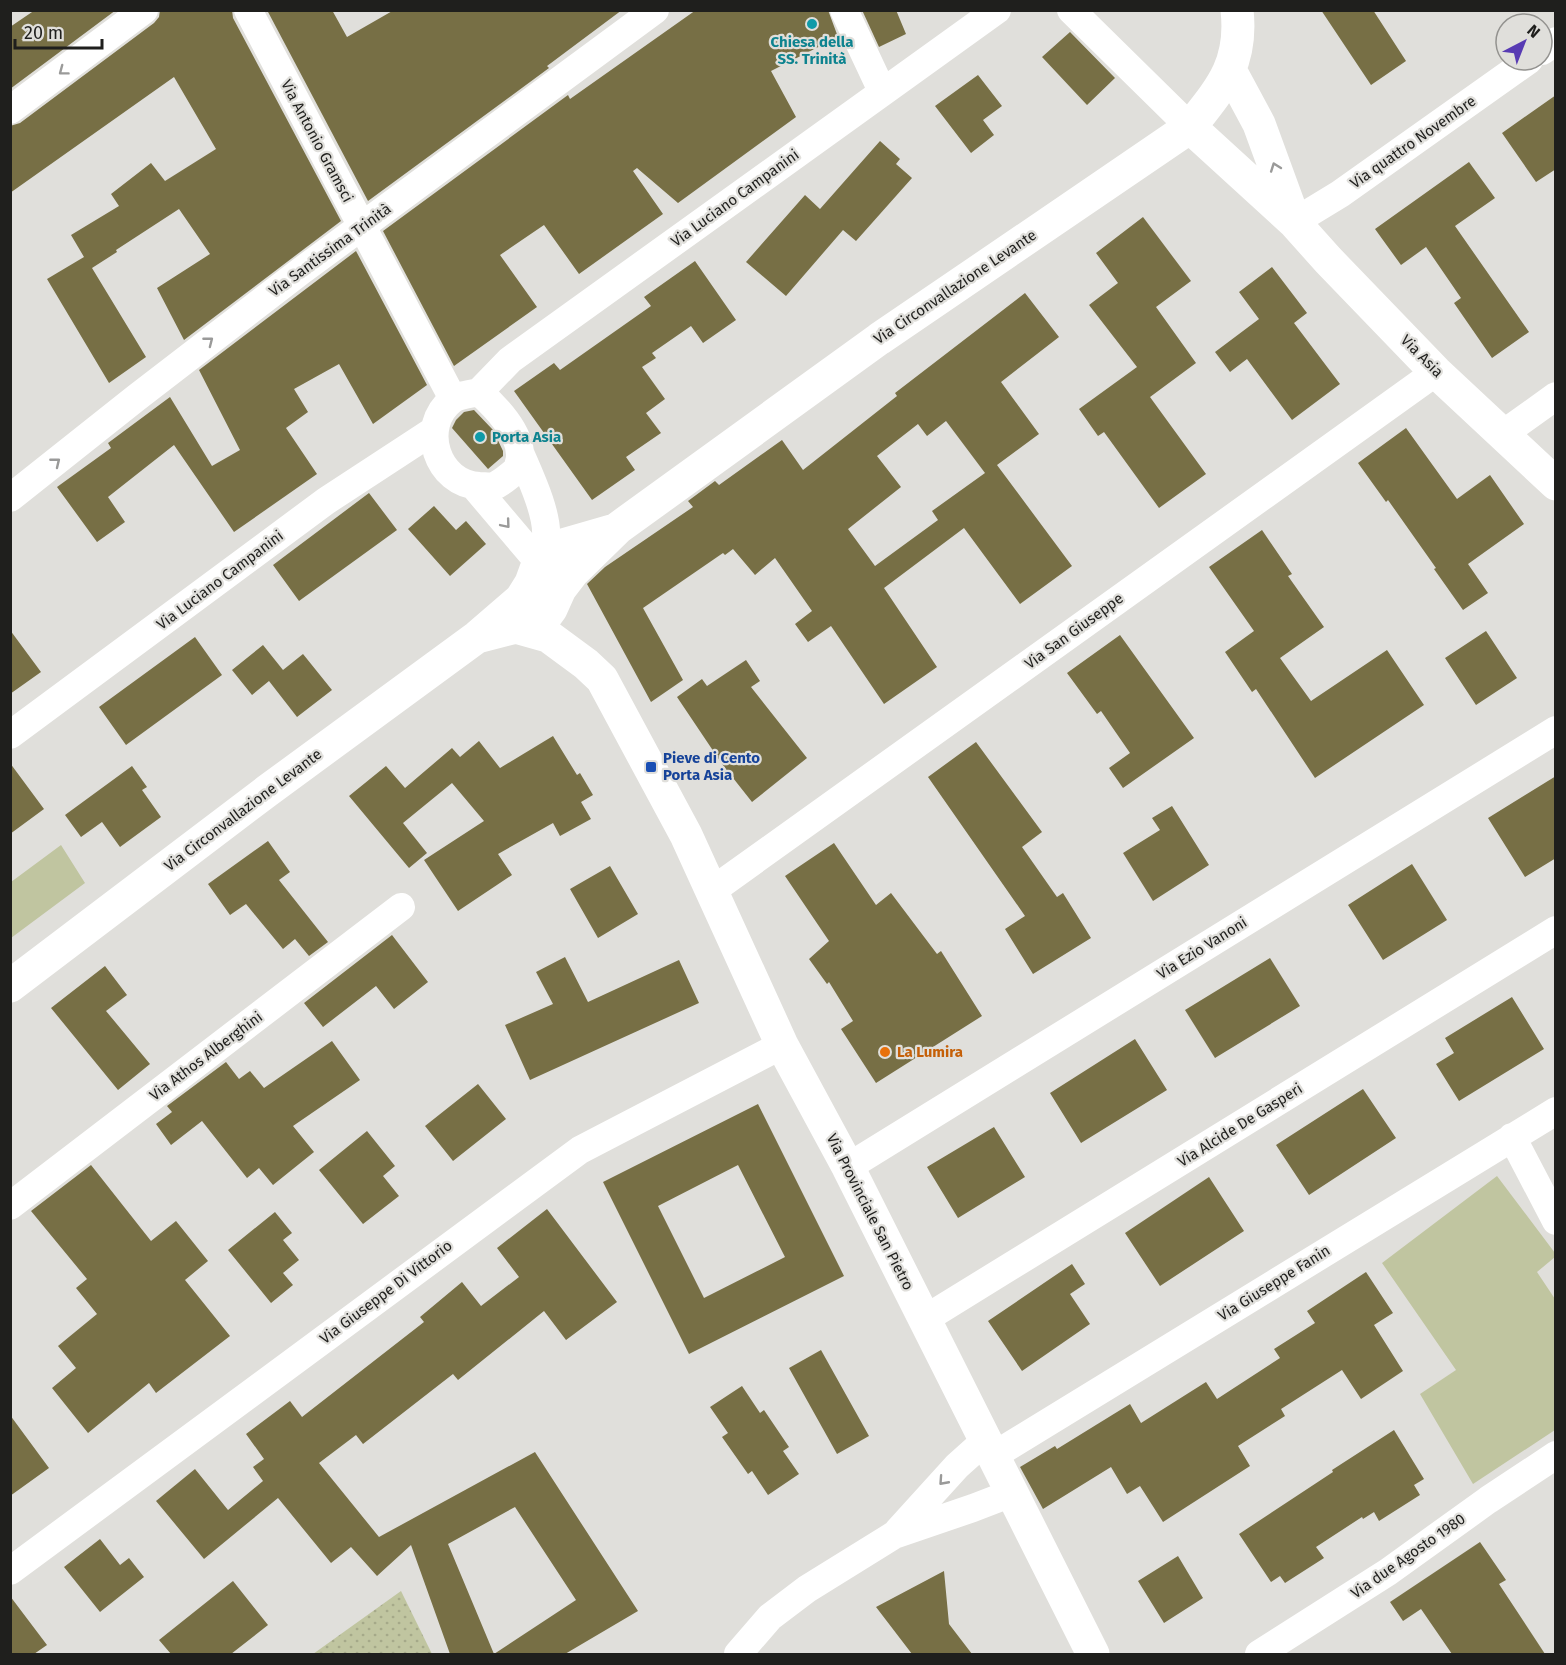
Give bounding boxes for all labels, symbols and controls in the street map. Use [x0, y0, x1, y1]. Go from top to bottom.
scale bar [15, 12, 102, 50]
north arrow [1494, 12, 1554, 72]
marker: Chiesa della SS. Trinità [805, 17, 819, 31]
text: N [1523, 21, 1544, 42]
text: 20 m [24, 22, 63, 44]
place label: Chiesa della SS. Trinità [771, 33, 853, 68]
one-way arrow [58, 63, 69, 74]
street label: Via Antonio Gramsci [277, 77, 357, 205]
street label: Via quattro Novembre [1347, 92, 1479, 192]
street label: Via Luciano Campanini [667, 145, 803, 251]
one-way arrow [1269, 162, 1282, 172]
street label: Via Santissima Trinità [266, 200, 394, 300]
street label: Via Circonvallazione Levante [870, 226, 1040, 348]
street label: Via Asia [1397, 331, 1447, 381]
one-way arrow [203, 338, 214, 349]
place label: Porta Asia [492, 428, 561, 446]
marker: Porta Asia [473, 430, 487, 444]
one-way arrow [49, 458, 60, 469]
one-way arrow [498, 517, 509, 528]
street label: Via Luciano Campanini [153, 526, 287, 634]
street label: Via San Giuseppe [1021, 589, 1127, 673]
street label: Via Circonvallazione Levante [161, 745, 325, 875]
place label: Pieve di Cento Porta Asia [663, 749, 760, 784]
marker: Pieve di Cento Porta Asia [644, 760, 658, 774]
street label: Via Ezio Vanoni [1154, 913, 1250, 983]
street label: Via Athos Alberghini [146, 1008, 266, 1104]
place label: La Lumira [897, 1043, 963, 1061]
marker: La Lumira [878, 1045, 892, 1059]
street label: Via Alcide De Gasperi [1174, 1079, 1306, 1171]
street label: Via Provinciale San Pietro [823, 1131, 917, 1293]
street label: Via Giuseppe Di Vittorio [316, 1236, 456, 1348]
street label: Via Giuseppe Fanin [1215, 1241, 1333, 1325]
one-way arrow [939, 1474, 950, 1485]
street label: Via due Agosto 1980 [1347, 1510, 1469, 1602]

